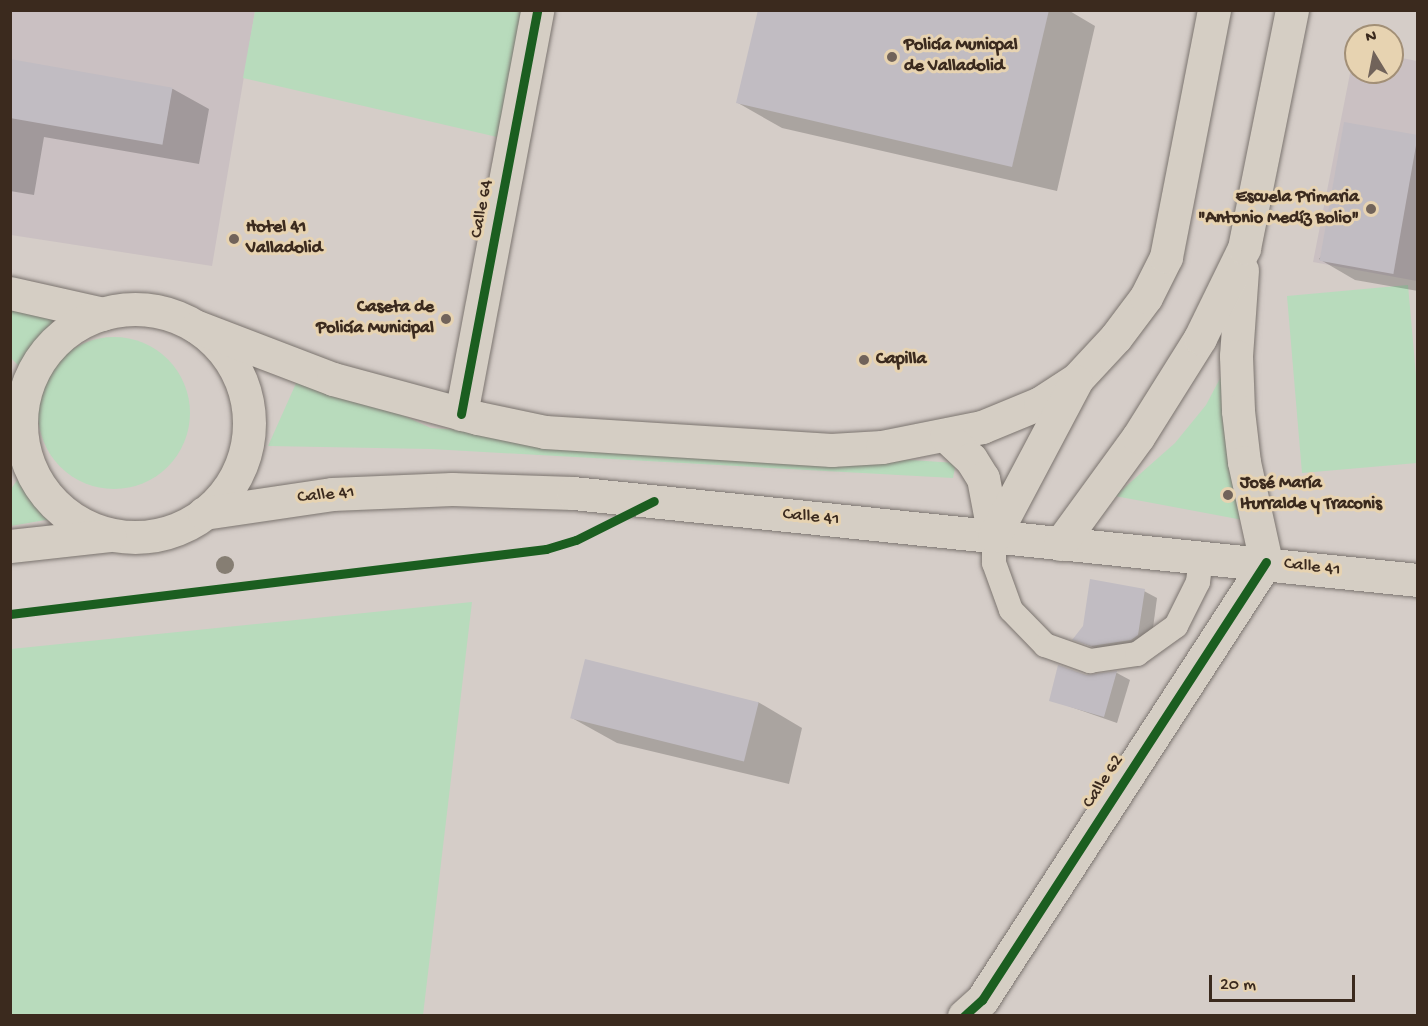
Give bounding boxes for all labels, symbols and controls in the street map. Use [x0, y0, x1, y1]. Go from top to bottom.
north arrow [1344, 24, 1404, 84]
text: N [1364, 27, 1378, 48]
place label: Policía Municpal de Valladolid [904, 36, 1018, 78]
marker: Policía Municpal de Valladolid [885, 50, 899, 64]
street label: Calle 64 [467, 178, 499, 240]
place label: Escuela Primaria "Antonio Medíz Bolio" [1198, 188, 1359, 230]
marker: Escuela Primaria "Antonio Medíz Bolio" [1364, 202, 1378, 216]
place label: Hotel 41 Valladolid [246, 218, 322, 260]
marker: Hotel 41 Valladolid [227, 232, 241, 246]
place label: Caseta de Policía Municipal [316, 298, 434, 340]
marker: Caseta de Policía Municipal [439, 312, 453, 326]
place label: Capilla [876, 349, 926, 371]
marker: Capilla [857, 353, 871, 367]
place label: José María Iturralde y Traconis [1240, 474, 1382, 516]
street label: Calle 41 [297, 483, 355, 509]
marker: José María Iturralde y Traconis [1221, 488, 1235, 502]
street label: Calle 41 [782, 504, 840, 532]
street label: Calle 41 [1282, 554, 1342, 582]
street label: Calle 62 [1079, 751, 1129, 813]
scale bar [1212, 963, 1358, 1001]
text: 20 m [1220, 975, 1256, 996]

